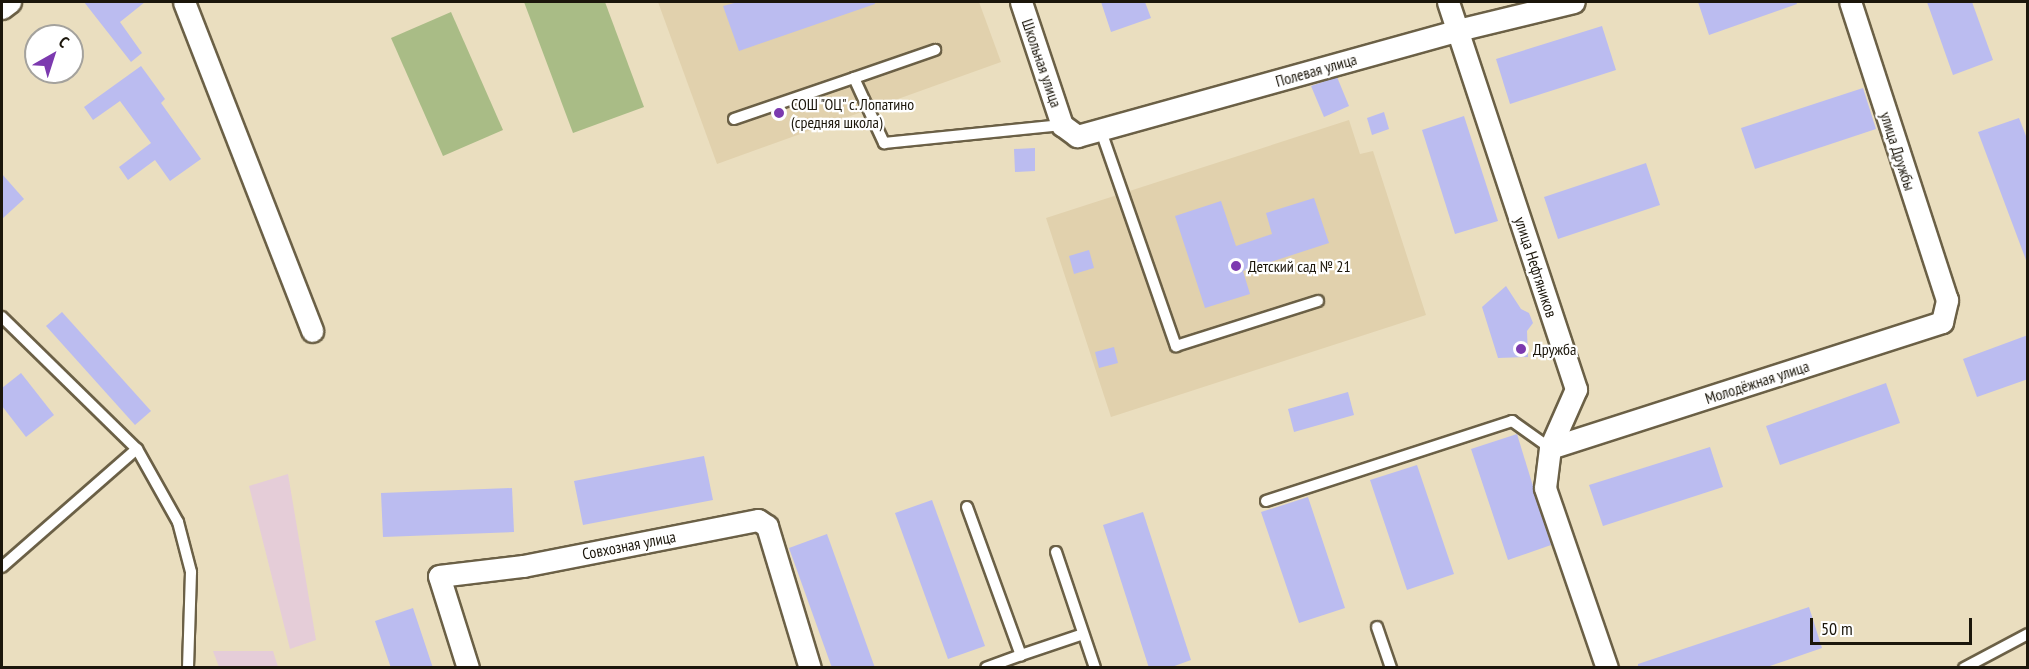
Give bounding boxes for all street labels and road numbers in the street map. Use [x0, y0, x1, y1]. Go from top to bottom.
street label: Школьная улица [1018, 16, 1066, 110]
street label: Полевая улица [1273, 49, 1359, 91]
street label: улица Дружбы [1876, 109, 1920, 193]
street label: улица Нефтяников [1511, 214, 1561, 320]
street label: Молодёжная улица [1702, 356, 1812, 408]
street label: Совхозная улица [581, 527, 677, 563]

